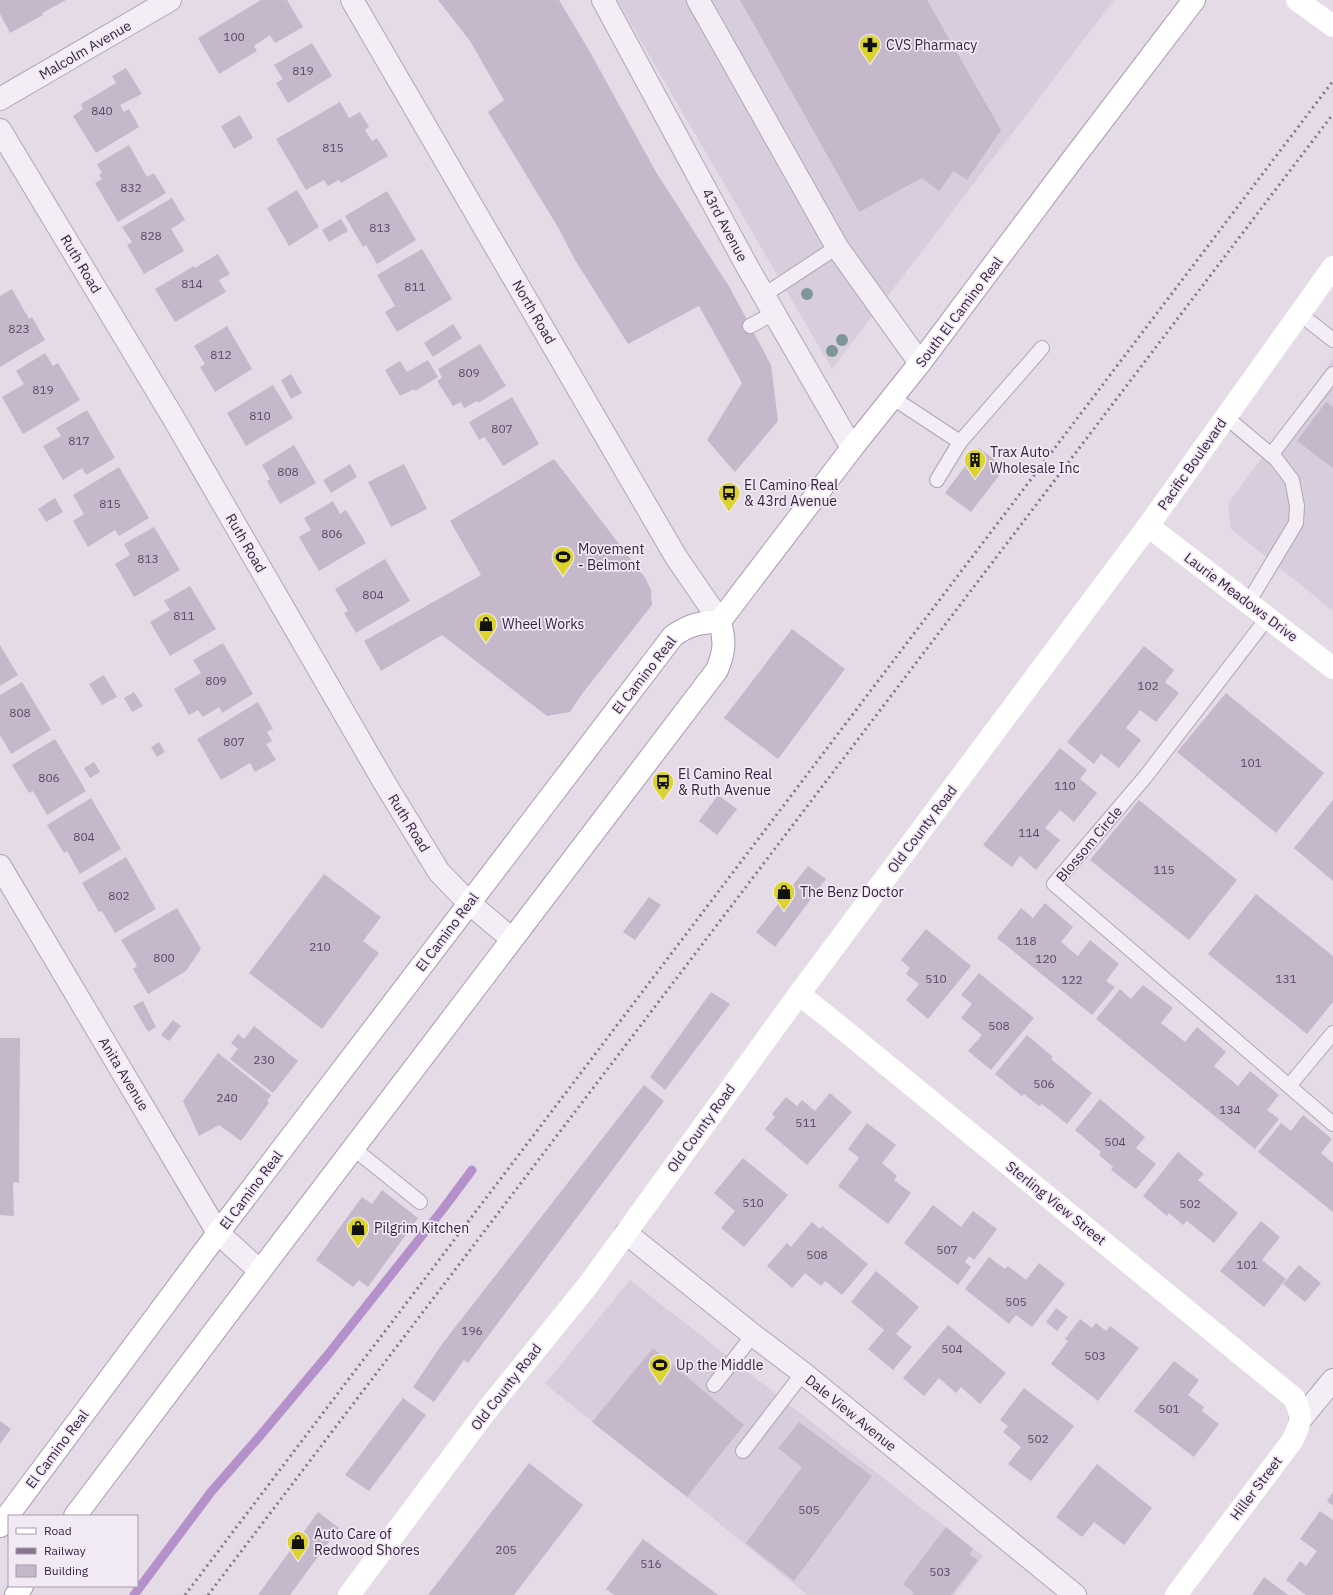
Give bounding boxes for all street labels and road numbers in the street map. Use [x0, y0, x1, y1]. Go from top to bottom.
street label: Malcolm Avenue [36, 16, 135, 84]
street label: 43rd Avenue [698, 185, 752, 265]
street label: Ruth Road [56, 231, 106, 297]
street label: South El Camino Real [911, 253, 1007, 371]
street label: North Road [508, 277, 560, 347]
street label: Pacific Boulevard [1154, 414, 1230, 514]
street label: Ruth Road [222, 510, 270, 576]
street label: Laurie Meadows Drive [1181, 548, 1302, 646]
street label: El Camino Real [608, 632, 680, 718]
street label: Old County Road [883, 782, 961, 876]
street label: Ruth Road [384, 791, 434, 855]
street label: Blossom Circle [1052, 802, 1126, 886]
street label: El Camino Real [412, 889, 483, 975]
street label: Anita Avenue [95, 1034, 153, 1114]
street label: Old County Road [663, 1080, 739, 1176]
street label: El Camino Real [216, 1147, 287, 1233]
street label: Sterling View Street [1002, 1157, 1110, 1249]
street label: Old County Road [467, 1340, 545, 1434]
street label: Dale View Avenue [802, 1371, 900, 1455]
street label: El Camino Real [22, 1406, 93, 1492]
street label: Hiller Street [1226, 1452, 1286, 1524]

